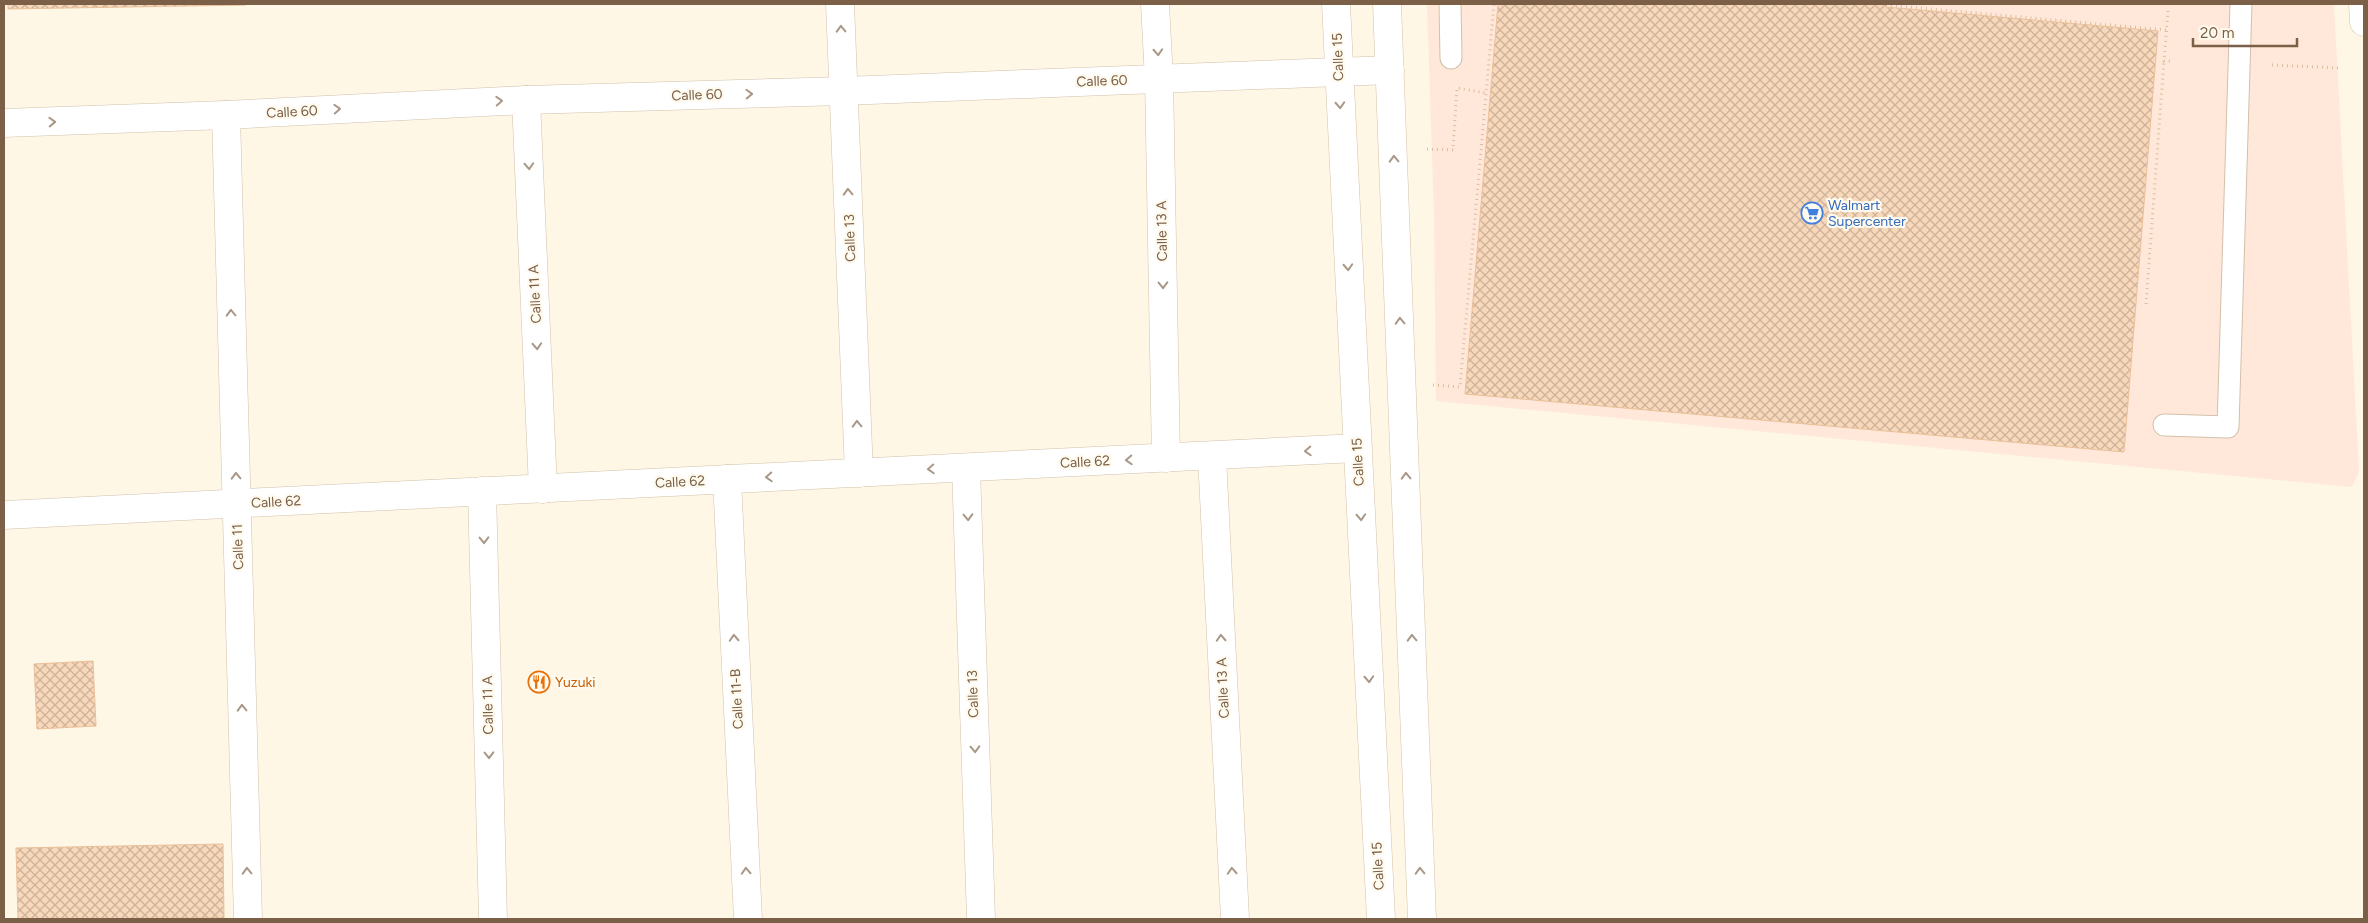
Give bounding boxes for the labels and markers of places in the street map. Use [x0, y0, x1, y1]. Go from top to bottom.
place label: Walmart Supercenter [1828, 197, 1906, 230]
supermarket icon: Walmart Supercenter [1800, 201, 1824, 225]
restaurant icon: Yuzuki [527, 670, 551, 694]
place label: Yuzuki [555, 674, 596, 691]

